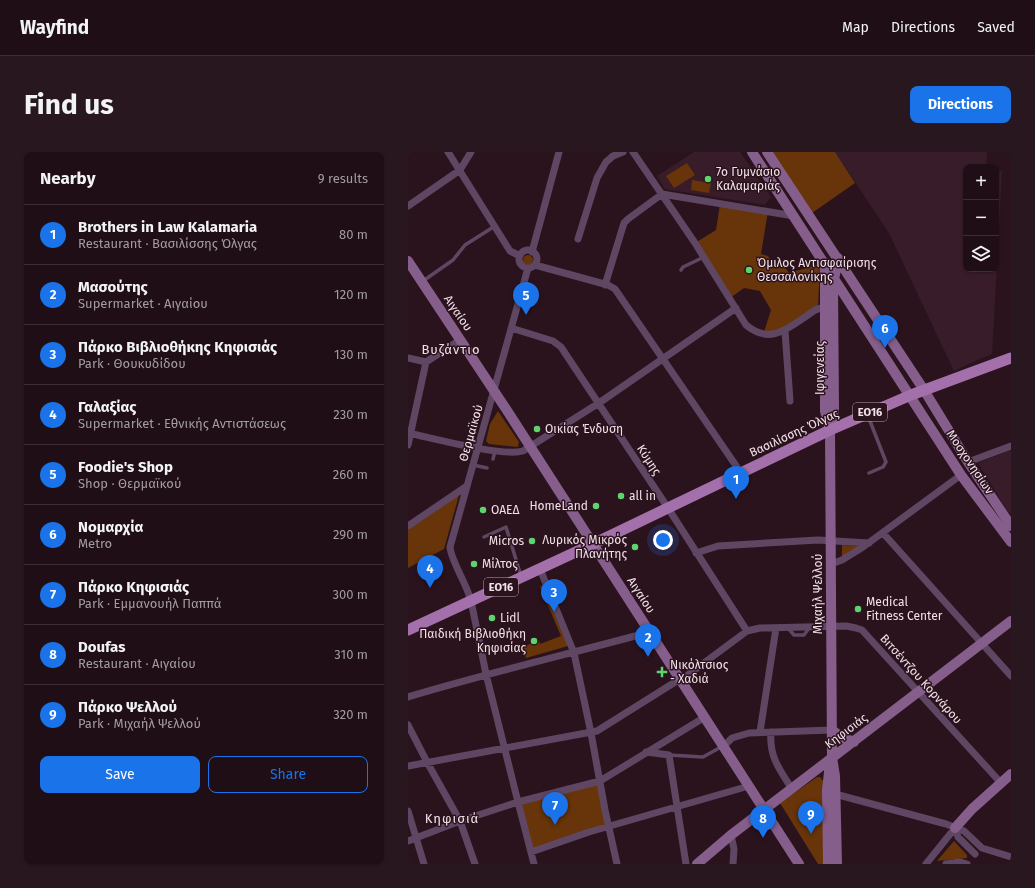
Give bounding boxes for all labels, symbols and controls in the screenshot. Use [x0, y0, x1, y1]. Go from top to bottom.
text: Wayfind [20, 16, 89, 39]
text: Map [842, 19, 869, 36]
text: Directions [891, 19, 955, 36]
text: Saved [977, 19, 1015, 36]
button: Directions [910, 86, 1011, 123]
text: Find us [24, 88, 114, 121]
map controls [963, 164, 999, 272]
button: + [963, 164, 999, 200]
place label: 7ο Γυμνάσιο Καλαμαριάς [716, 165, 780, 193]
text: Nearby [40, 168, 95, 189]
text: 9 results [318, 171, 368, 186]
marker: 7ο Γυμνάσιο Καλαμαριάς [703, 174, 713, 184]
button: − [963, 200, 999, 236]
text: Brothers in Law Kalamaria [78, 218, 257, 236]
text: 1 [50, 227, 56, 242]
text: 80 m [339, 227, 368, 242]
text: Restaurant · Βασιλίσσης Όλγας [78, 236, 257, 251]
button: layers [963, 236, 999, 272]
place label: Όμιλος Αντισφαίρισης Θεσσαλονίκης [757, 256, 877, 284]
marker: Όμιλος Αντισφαίρισης Θεσσαλονίκης [744, 265, 754, 275]
text: Μασούτης [78, 278, 148, 296]
pin: 5 [513, 282, 539, 315]
text: 2 [50, 287, 56, 302]
text: 120 m [334, 287, 368, 302]
street label: Αιγαίου [441, 292, 475, 334]
text: Supermarket · Αιγαίου [78, 296, 208, 311]
pin: 6 [872, 315, 898, 348]
text: Πάρκο Βιβλιοθήκης Κηφισιάς [78, 338, 277, 356]
street label: Ιφιγενείας [813, 341, 827, 395]
district label: Βυζάντιο [421, 342, 481, 357]
text: 3 [50, 347, 56, 362]
text: 130 m [334, 347, 368, 362]
text: Park · Θουκυδίδου [78, 356, 186, 371]
text: Γαλαξίας [78, 398, 136, 416]
street label: Θερμαϊκού [456, 403, 486, 463]
road number: ΕΟ16 [853, 403, 887, 421]
street label: Βασιλίσσης Όλγας [747, 406, 841, 460]
text: 4 [49, 407, 57, 422]
text: 230 m [333, 407, 368, 422]
text: Supermarket · Εθνικής Αντιστάσεως [78, 416, 286, 431]
place label: Οικίας Ένδυση [545, 422, 623, 436]
marker: Οικίας Ένδυση [532, 424, 542, 434]
street label: Μοσχονησίων [943, 427, 997, 497]
street label: Κύμης [634, 442, 664, 478]
text: Foodie's Shop [78, 458, 173, 476]
pin: 1 [723, 466, 749, 499]
text: 5 [50, 467, 56, 482]
text: 260 m [333, 467, 368, 482]
text: Shop · Θερμαϊκού [78, 476, 181, 491]
place label: all in [629, 489, 656, 503]
marker: all in [616, 491, 626, 501]
place label: HomeLand [529, 499, 588, 513]
marker: HomeLand [591, 501, 601, 511]
place label: ΟΑΕΔ [491, 503, 519, 517]
marker: ΟΑΕΔ [478, 505, 488, 515]
text: Νομαρχία [78, 518, 143, 536]
text: 6 [49, 527, 57, 542]
text: 290 m [333, 527, 368, 542]
your location [653, 530, 673, 550]
place label: Λυρικός Μικρός Πλανήτης [542, 533, 627, 561]
place label: Micros [489, 534, 524, 548]
text: Metro [78, 536, 112, 551]
marker: Micros [527, 536, 537, 546]
marker: Λυρικός Μικρός Πλανήτης [630, 542, 640, 552]
street label: Μιχαήλ Ψελλού [811, 554, 825, 634]
pin: 4 [417, 555, 443, 588]
place label: Μίλτος [482, 557, 518, 571]
marker: Μίλτος [469, 559, 479, 569]
street label: Αιγαίου [624, 574, 658, 616]
text: Πάρκο Κηφισιάς [78, 578, 189, 596]
road number: ΕΟ16 [484, 578, 518, 596]
pin: 3 [541, 579, 567, 612]
text: 7 [50, 587, 56, 602]
text: 300 m [332, 587, 368, 602]
place label: Medical Fitness Center [866, 595, 943, 623]
text: Park · Εμμανουήλ Παππά [78, 596, 222, 611]
marker: Medical Fitness Center [853, 604, 863, 614]
place label: Lidl [500, 611, 521, 625]
marker: Lidl [487, 613, 497, 623]
pin: 2 [635, 624, 661, 657]
place label: Παιδική Βιβλιοθήκη Κηφισίας [419, 627, 526, 655]
street label: Βιτσέντζου Κορνάρου [877, 631, 965, 727]
marker: Παιδική Βιβλιοθήκη Κηφισίας [529, 636, 539, 646]
text: Doufas [78, 638, 125, 656]
text: 8 [49, 647, 57, 662]
text: 310 m [334, 647, 368, 662]
text: Restaurant · Αιγαίου [78, 656, 196, 671]
place label: Νικόλτσιος - Χαδιά [670, 658, 729, 686]
marker: Νικόλτσιος - Χαδιά [657, 667, 667, 677]
text: Πάρκο Ψελλού [78, 698, 177, 716]
text: 9 [49, 707, 57, 722]
text: 320 m [333, 707, 368, 722]
street label: Κηφισιάς [822, 710, 870, 751]
text: Park · Μιχαήλ Ψελλού [78, 716, 201, 731]
button: Save [40, 756, 200, 793]
button: Share [208, 756, 368, 793]
pin: 7 [542, 792, 568, 825]
pin: 9 [798, 801, 824, 834]
pin: 8 [750, 805, 776, 838]
district label: Κηφισιά [425, 811, 479, 826]

